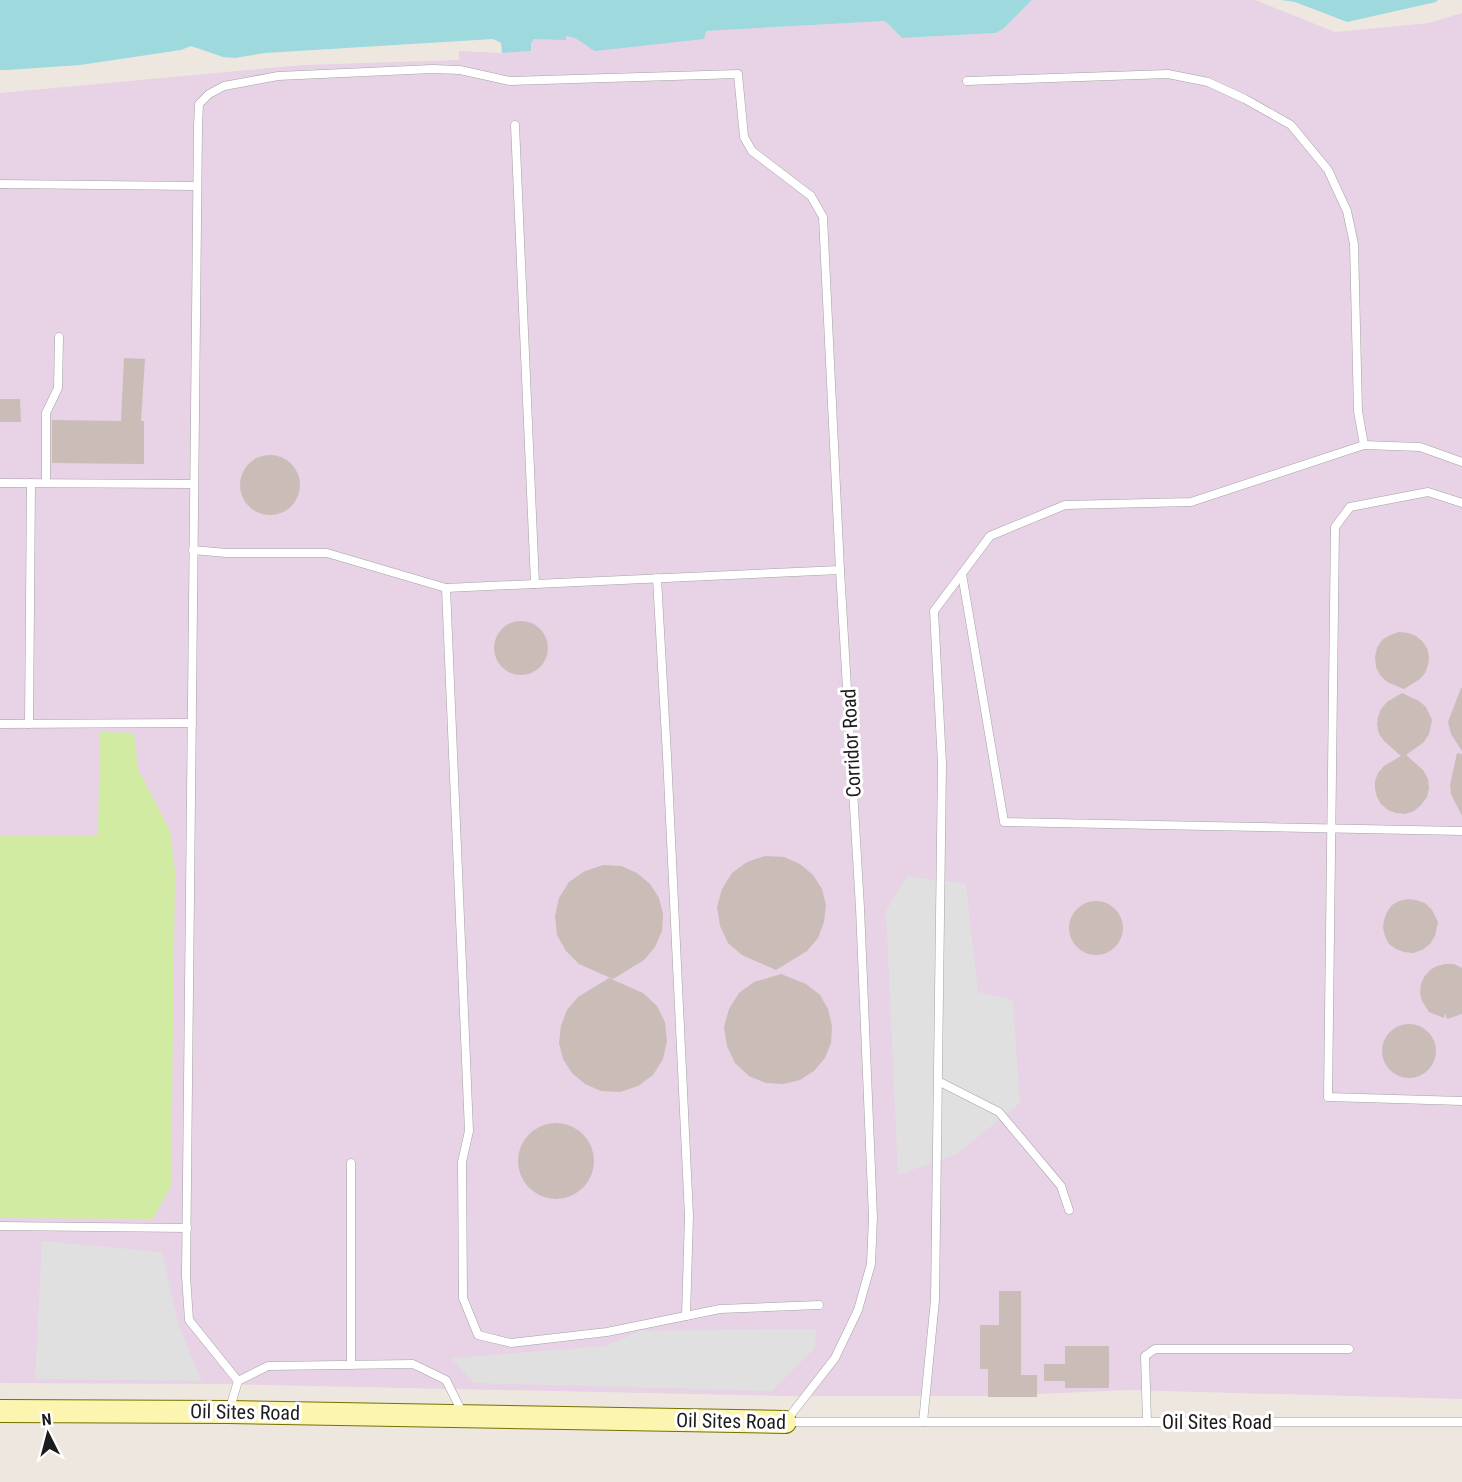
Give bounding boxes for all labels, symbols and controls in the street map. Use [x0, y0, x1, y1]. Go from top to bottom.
street label: Corridor Road [836, 688, 866, 798]
street label: Oil Sites Road [190, 1399, 300, 1425]
north arrow [18, 1404, 78, 1464]
street label: Oil Sites Road [676, 1408, 786, 1434]
text: N [41, 1410, 52, 1430]
street label: Oil Sites Road [1162, 1410, 1272, 1434]

